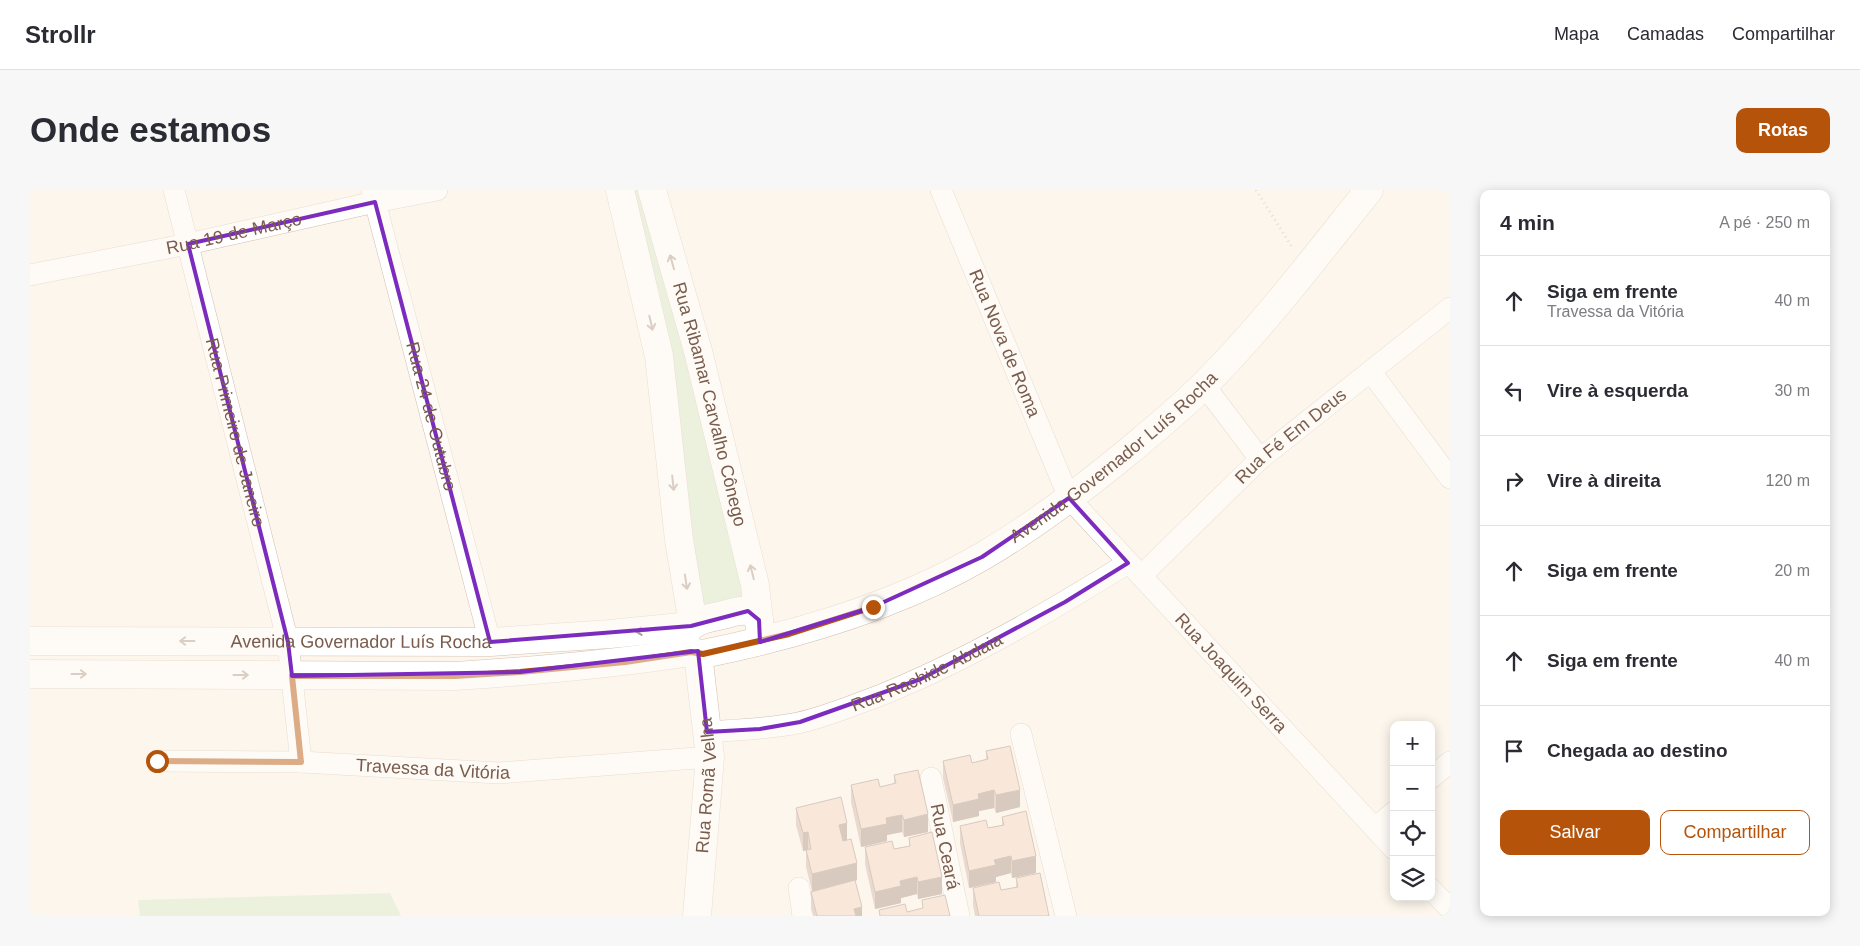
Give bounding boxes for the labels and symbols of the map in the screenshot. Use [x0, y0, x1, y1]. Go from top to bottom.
street label: Rua 19 de Março [164, 209, 303, 258]
one-way arrow [667, 255, 677, 271]
street label: Rua Nova de Roma [965, 266, 1045, 421]
street label: Rua Ribamar Carvalho Cônego [669, 280, 750, 528]
one-way arrow [647, 314, 656, 330]
street label: Rua Primeiro de Janeiro [202, 336, 269, 529]
street label: Rua 24 de Outubro [402, 340, 460, 493]
street label: Avenida Governador Luís Rocha [1006, 367, 1222, 547]
street label: Rua Fé Em Deus [1231, 384, 1350, 488]
one-way arrow [668, 475, 678, 491]
one-way arrow [747, 565, 756, 581]
one-way arrow [682, 574, 692, 590]
route end [862, 596, 885, 619]
street label: Rua Joaquim Serra [1171, 609, 1292, 737]
one-way arrow [635, 626, 651, 636]
street label: Rua Rachide Abdaia [848, 629, 1007, 715]
street label: Avenida Governador Luís Rocha [230, 631, 493, 652]
one-way arrow [179, 636, 196, 646]
one-way arrow [70, 669, 86, 679]
one-way arrow [233, 671, 249, 680]
street label: Rua Romã Velha [692, 716, 720, 854]
route start [146, 750, 169, 773]
street label: Travessa da Vitória [355, 755, 511, 783]
street label: Rua Ceará [926, 802, 964, 892]

